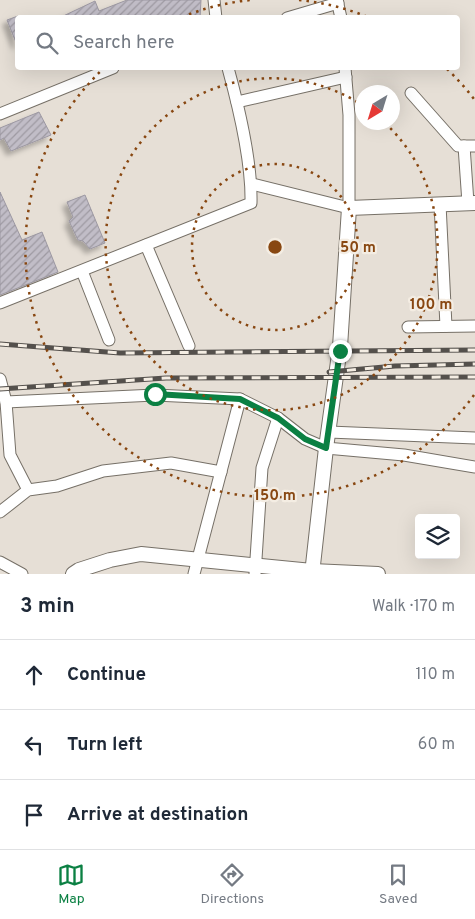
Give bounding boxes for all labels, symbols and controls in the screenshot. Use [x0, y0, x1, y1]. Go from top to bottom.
search box [15, 15, 460, 70]
icon: search [33, 29, 61, 57]
text: Search here [73, 31, 175, 55]
north arrow [355, 85, 400, 130]
centre of rings [266, 238, 284, 256]
text: 50 m [340, 239, 376, 258]
text: 100 m [410, 296, 452, 315]
route end [329, 340, 352, 363]
route start [144, 383, 167, 406]
text: 150 m [254, 487, 296, 506]
map controls [415, 514, 460, 559]
button: layers [415, 514, 460, 559]
text: 3 min [20, 593, 75, 620]
text: Walk · 170 m [372, 597, 455, 617]
icon: ahead [20, 661, 48, 689]
text: Continue [67, 663, 146, 687]
text: 110 m [415, 665, 455, 685]
icon: left [20, 731, 48, 759]
text: Turn left [67, 733, 143, 757]
text: 60 m [418, 735, 455, 755]
icon: arrive [20, 801, 48, 829]
text: Arrive at destination [67, 803, 248, 827]
tab: Map [57, 861, 85, 908]
tab: Directions [200, 861, 264, 908]
tab: Saved [379, 861, 418, 908]

